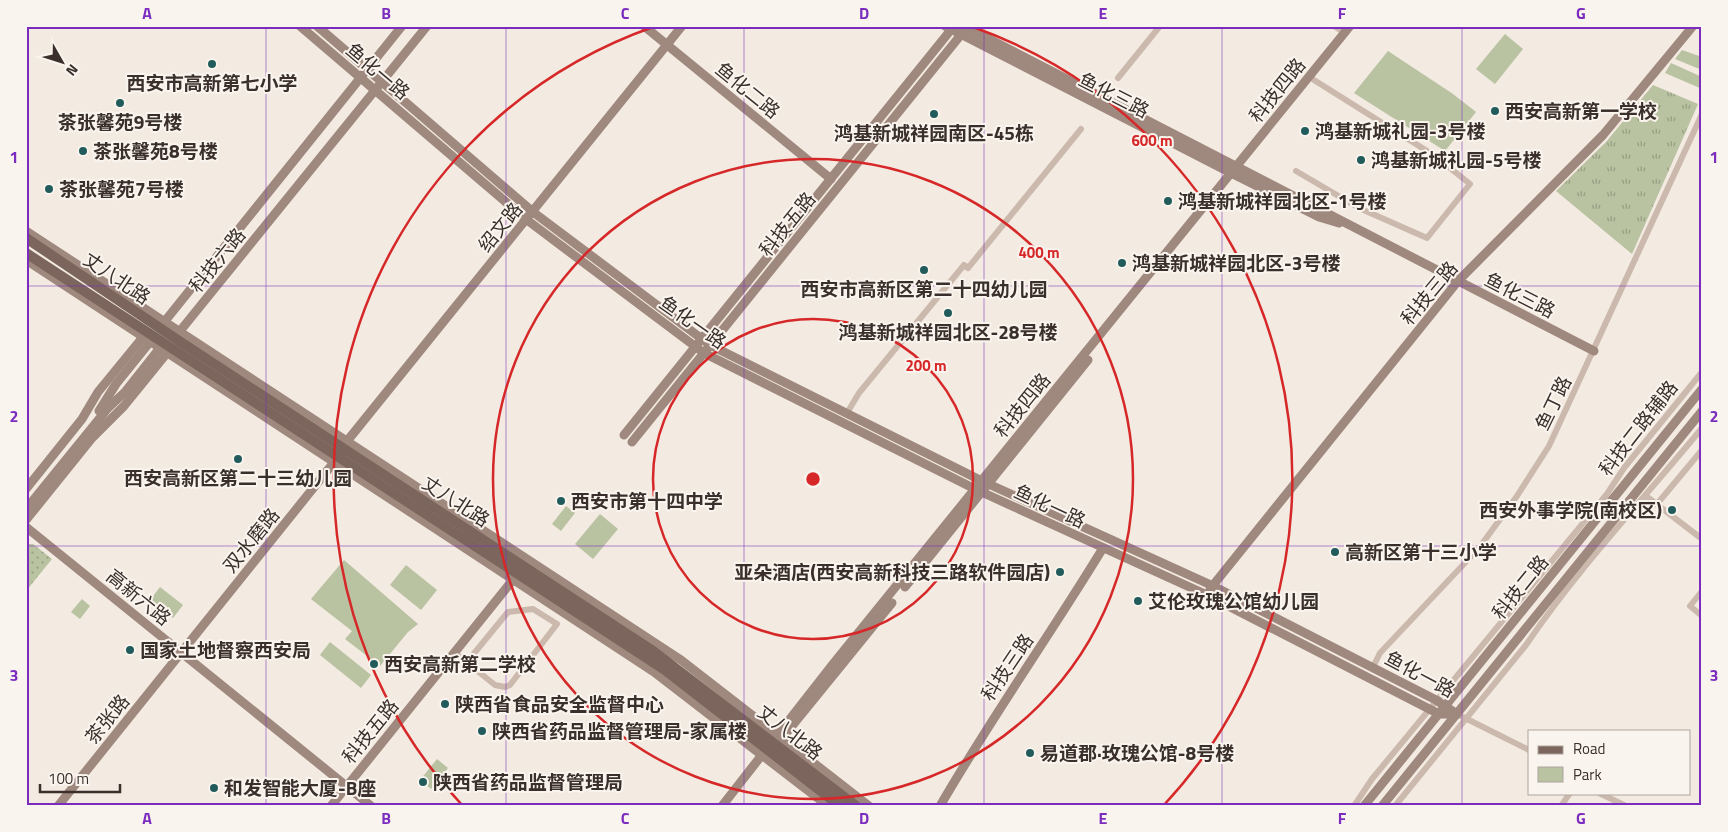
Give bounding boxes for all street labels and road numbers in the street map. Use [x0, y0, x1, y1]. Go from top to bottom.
street label: 鱼化一路 [340, 35, 417, 106]
street label: 科技四路 [1241, 51, 1312, 128]
street label: 鱼化二路 [710, 54, 787, 125]
street label: 鱼化三路 [1074, 64, 1155, 125]
street label: 科技五路 [751, 185, 822, 262]
street label: 绍文路 [470, 195, 529, 258]
street label: 科技六路 [181, 221, 252, 298]
street label: 丈八北路 [78, 244, 157, 311]
street label: 科技三路 [1393, 254, 1464, 331]
street label: 鱼化三路 [1480, 264, 1561, 325]
street label: 鱼化一路 [654, 288, 733, 355]
street label: 科技四路 [986, 366, 1057, 443]
street label: 鱼丁路 [1527, 371, 1578, 435]
street label: 科技二路辅路 [1591, 374, 1684, 482]
street label: 丈八北路 [416, 468, 496, 533]
street label: 鱼化一路 [1010, 476, 1091, 535]
street label: 双水磨路 [215, 501, 286, 578]
street label: 科技二路 [1484, 548, 1555, 625]
street label: 高新六路 [101, 561, 178, 632]
street label: 科技三路 [973, 627, 1040, 706]
street label: 鱼化一路 [1380, 643, 1461, 704]
street label: 茶张路 [77, 687, 136, 750]
street label: 科技五路 [334, 692, 405, 769]
street label: 丈八北路 [751, 697, 829, 766]

